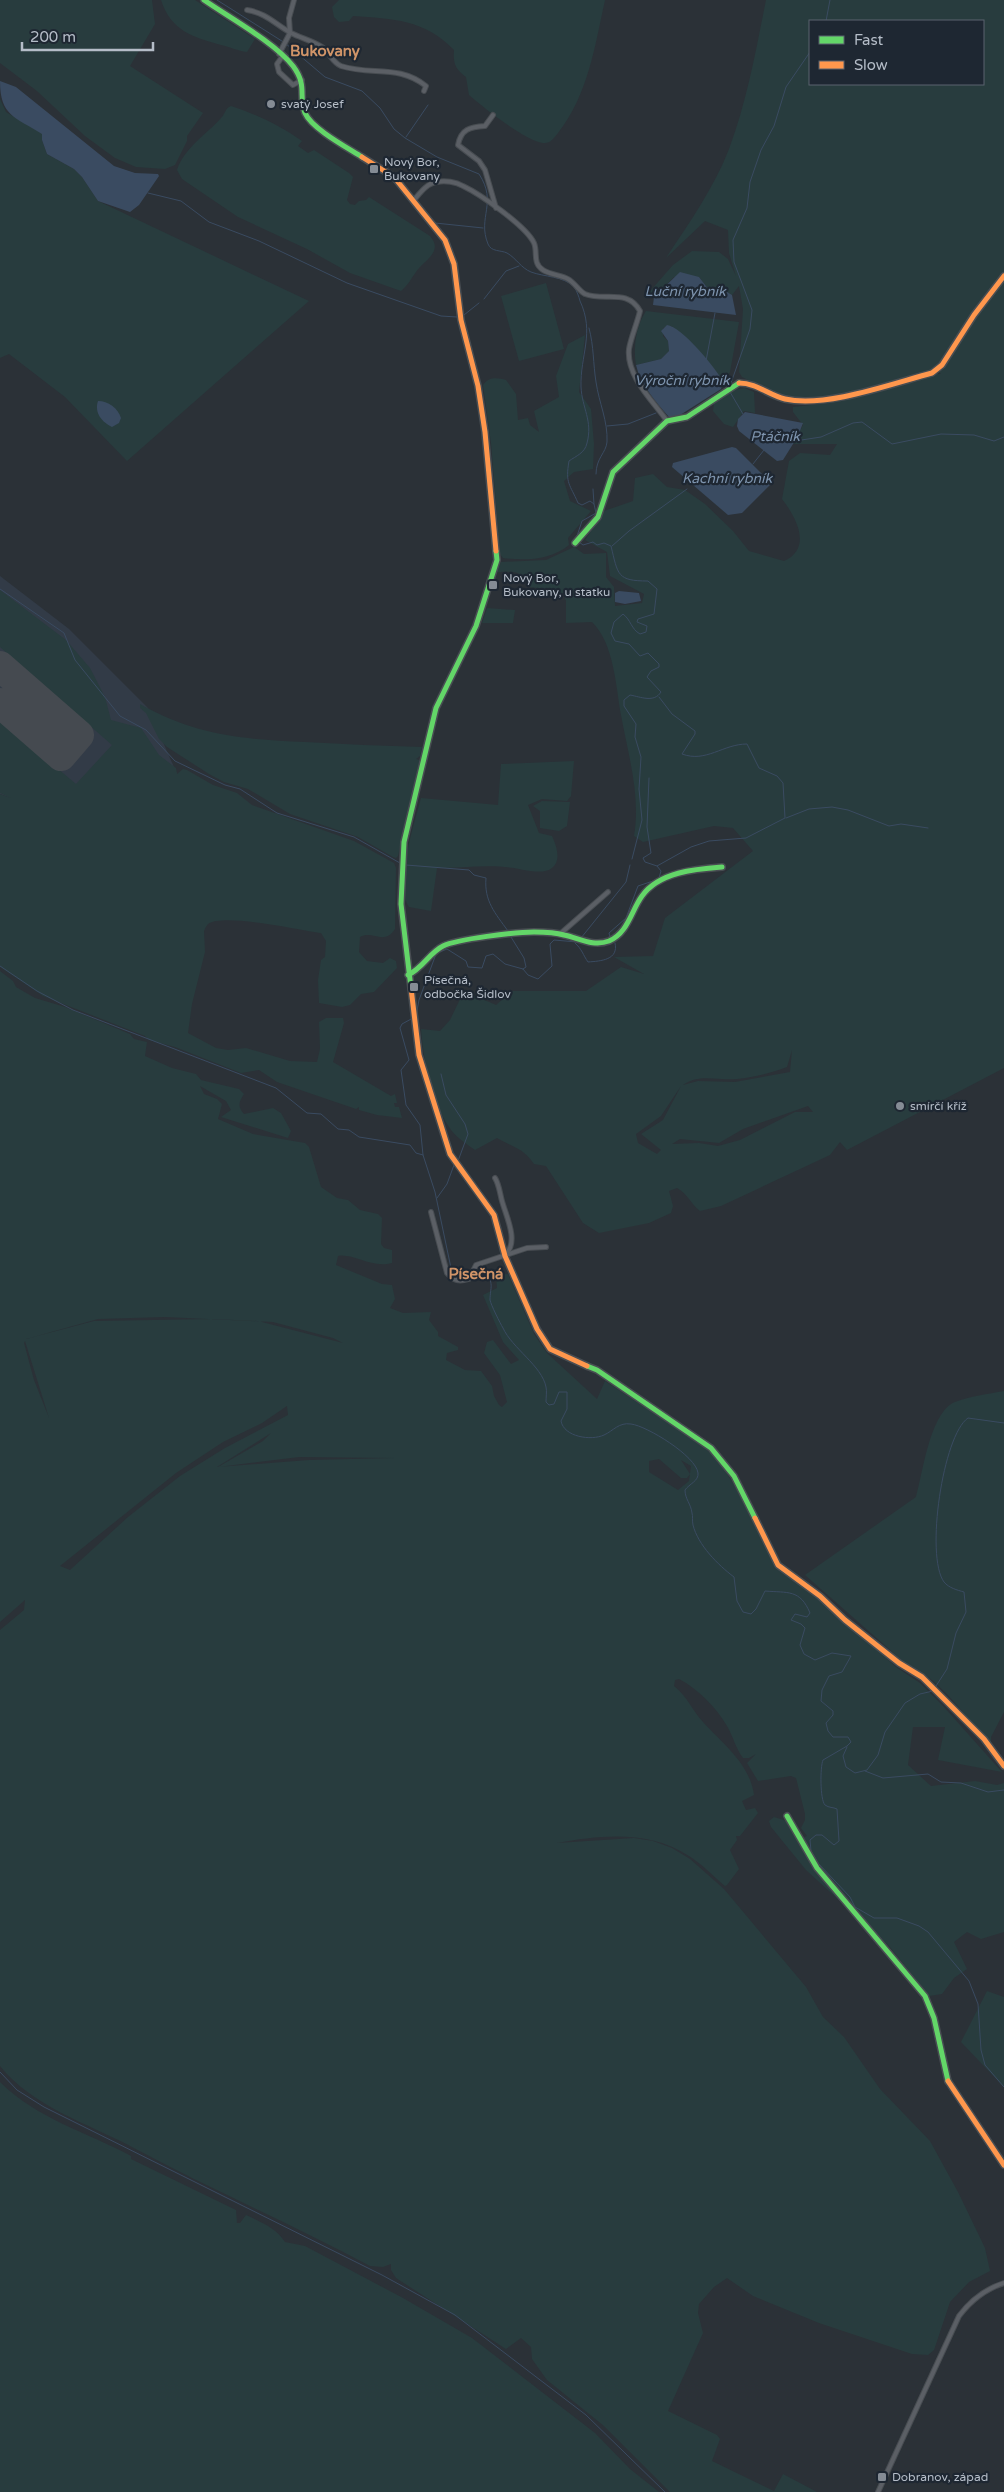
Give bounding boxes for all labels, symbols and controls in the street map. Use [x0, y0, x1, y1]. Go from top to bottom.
scale bar [22, 20, 154, 52]
legend [809, 20, 984, 85]
text: 200 m [30, 28, 76, 46]
text: Fast [854, 31, 884, 49]
district label: Bukovany [290, 42, 360, 61]
text: Slow [854, 56, 888, 74]
place label: svatý Josef [281, 97, 344, 111]
marker: svatý Josef [265, 98, 277, 110]
place label: Nový Bor, Bukovany [384, 155, 440, 183]
marker: Nový Bor, Bukovany [368, 163, 380, 175]
water label: Luční rybník [644, 283, 727, 300]
water label: Výroční rybník [634, 372, 731, 389]
water label: Ptáčník [750, 428, 801, 445]
water label: Kachní rybník [682, 470, 773, 487]
place label: Nový Bor, Bukovany, u statku [503, 571, 610, 599]
marker: Nový Bor, Bukovany, u statku [487, 579, 499, 591]
place label: Písečná, odbočka Šidlov [424, 973, 511, 1001]
marker: Písečná, odbočka Šidlov [408, 981, 420, 993]
place label: smírčí kříž [910, 1099, 967, 1113]
marker: smírčí kříž [894, 1100, 906, 1112]
district label: Písečná [449, 1265, 503, 1283]
place label: Dobranov, západ [892, 2470, 988, 2484]
marker: Dobranov, západ [876, 2471, 888, 2483]

